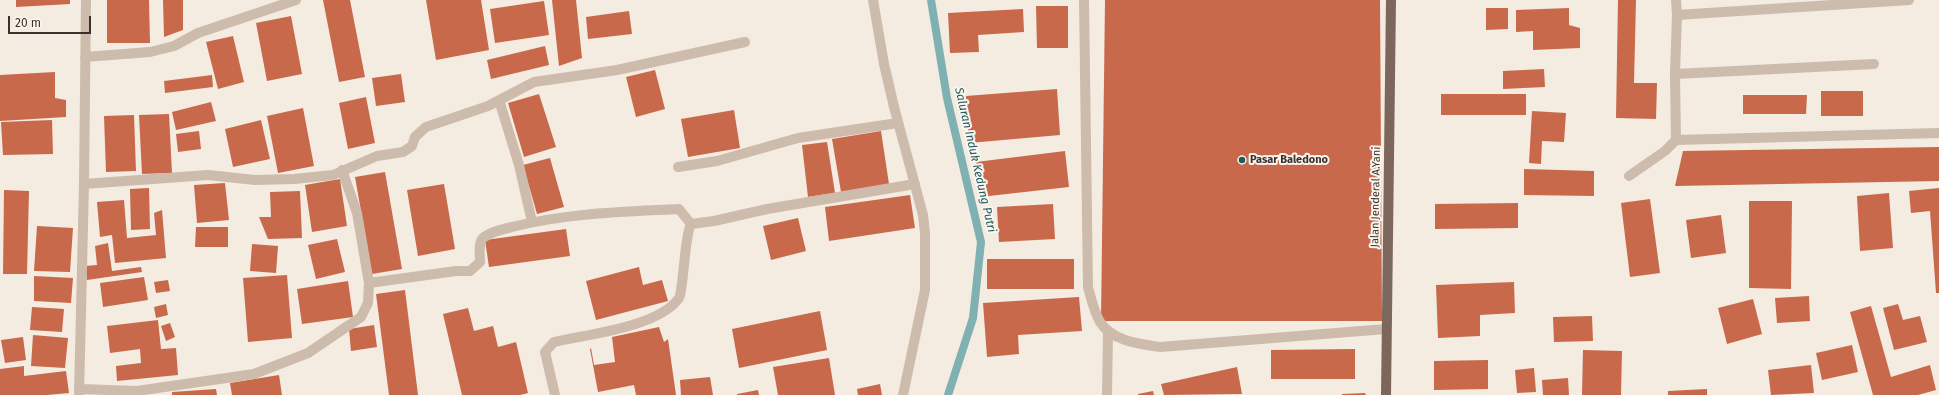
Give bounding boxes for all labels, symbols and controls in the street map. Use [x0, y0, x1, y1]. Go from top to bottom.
scale bar [10, 8, 93, 34]
text: 20 m [15, 16, 41, 30]
water label: Saluran Induk Kedung Putri [951, 86, 999, 234]
street label: Jalan Jenderal A.Yani [1369, 147, 1383, 247]
place label: Pasar Baledono [1250, 153, 1328, 167]
marker: Pasar Baledono [1237, 155, 1247, 165]

